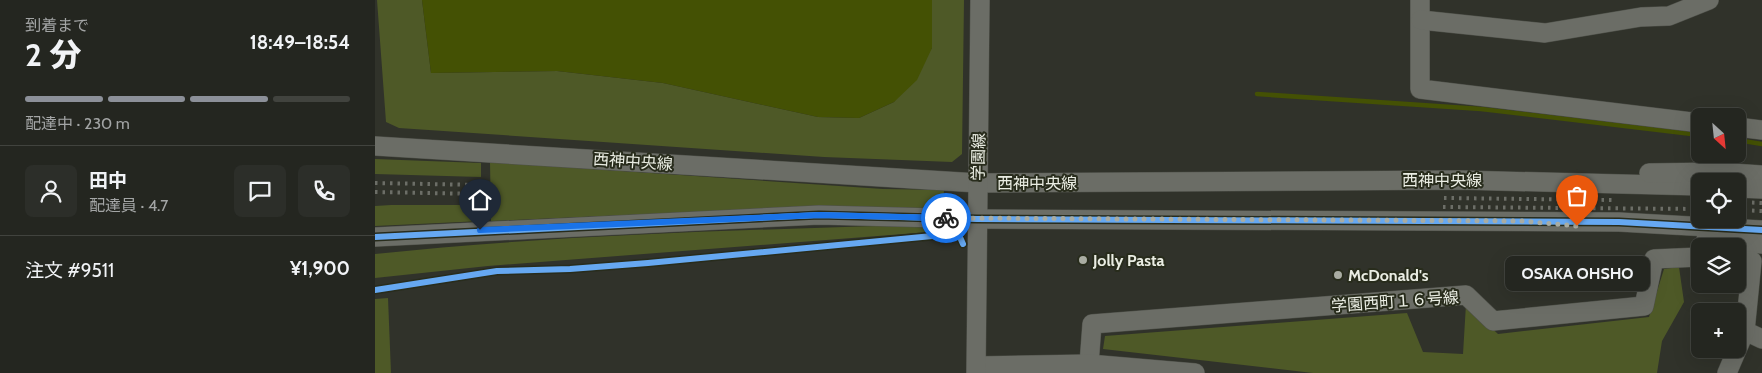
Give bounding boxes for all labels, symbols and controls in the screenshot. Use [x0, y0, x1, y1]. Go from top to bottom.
text: 到着まで [25, 16, 89, 35]
text: 18:49–18:54 [250, 31, 350, 54]
text: 2 分 [25, 35, 81, 74]
north arrow [1691, 108, 1746, 162]
map controls [1691, 108, 1746, 358]
text: 配達中 · 230 m [25, 114, 130, 133]
street label: 学園線 [969, 133, 988, 181]
street label: 西神中央線 [592, 149, 674, 174]
button: person [25, 165, 77, 217]
button: chat [234, 165, 286, 217]
button: phone [298, 165, 350, 217]
text: 田中 [89, 169, 127, 192]
street label: 西神中央線 [1402, 171, 1482, 190]
button: locate [1691, 173, 1746, 228]
street label: 西神中央線 [997, 174, 1077, 193]
pin [1556, 175, 1598, 226]
pin [459, 179, 501, 230]
icon: bag [1563, 182, 1591, 210]
icon: home [466, 186, 494, 214]
courier [921, 193, 971, 243]
text: 配達員 · 4.7 [89, 196, 168, 215]
icon: bike [932, 204, 960, 232]
button: layers [1691, 238, 1746, 293]
place label: Jolly Pasta [1092, 251, 1165, 270]
marker: Jolly Pasta [1077, 254, 1089, 266]
callout: OSAKA OHSHO [1505, 256, 1649, 291]
text: ¥1,900 [290, 257, 350, 280]
text: 注文 #9511 [25, 259, 114, 282]
text: OSAKA OHSHO [1521, 264, 1634, 283]
place label: McDonald's [1348, 266, 1429, 285]
marker: McDonald's [1332, 269, 1344, 281]
street label: 学園西町１６号線 [1331, 288, 1460, 315]
button: + [1691, 303, 1746, 358]

